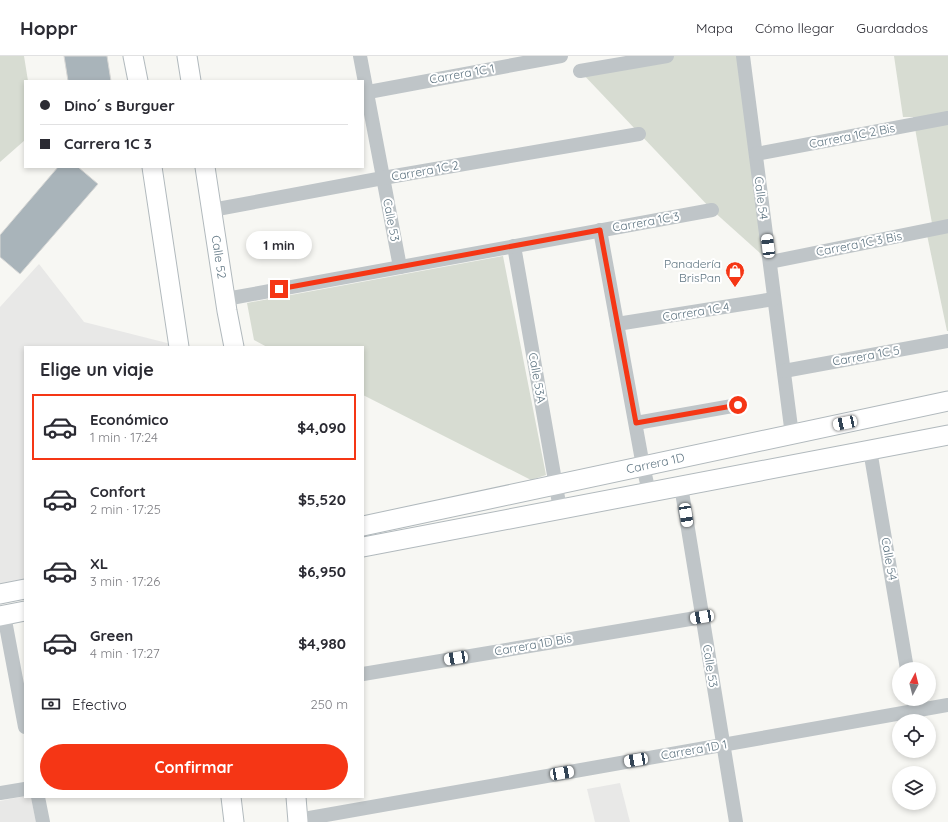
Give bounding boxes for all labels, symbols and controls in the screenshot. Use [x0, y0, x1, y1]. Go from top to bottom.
text: Hoppr [20, 16, 78, 40]
text: Mapa [696, 19, 733, 37]
text: Cómo llegar [755, 19, 834, 37]
text: Guardados [856, 19, 928, 37]
street label: Carrera 1C 1 [428, 60, 496, 87]
text: Dino´ s Burguer [64, 96, 175, 115]
street label: Carrera 1C 2 Bis [808, 120, 897, 151]
text: Carrera 1C 3 [64, 134, 152, 153]
street label: Carrera 1C 2 [390, 157, 460, 184]
street label: Calle 54 [751, 175, 772, 220]
street label: Calle 53 [380, 197, 403, 243]
street label: Carrera 1C 3 [611, 208, 681, 235]
street label: Carrera 1C 3 Bis [815, 228, 903, 259]
callout: 1 min [246, 231, 312, 259]
car [761, 233, 775, 259]
street label: Calle 52 [209, 234, 230, 280]
text: 1 min [263, 237, 295, 253]
place label: Panadería BrisPan [664, 256, 721, 285]
shop icon: Panadería BrisPan [724, 260, 746, 288]
route end [270, 280, 288, 298]
street label: Carrera 1C 4 [661, 299, 731, 324]
street label: Carrera 1C 5 [831, 342, 901, 369]
street label: Calle 53A [526, 351, 549, 405]
text: Elige un viaje [40, 358, 154, 381]
route start [729, 396, 747, 414]
icon: car [42, 409, 78, 445]
text: Económico [90, 410, 169, 429]
car [832, 415, 858, 431]
text: $4,090 [297, 418, 346, 437]
text: 1 min · 17:24 [90, 429, 158, 445]
street label: Carrera 1D [625, 449, 686, 477]
icon: car [42, 481, 78, 517]
text: Confort [90, 482, 146, 501]
text: $5,520 [298, 490, 346, 509]
text: 2 min · 17:25 [90, 501, 161, 517]
car [678, 502, 694, 528]
street label: Calle 54 [878, 536, 901, 582]
icon: car [42, 553, 78, 589]
text: XL [90, 554, 108, 573]
text: $6,950 [298, 562, 346, 581]
text: 3 min · 17:26 [90, 573, 160, 589]
car [689, 609, 715, 625]
icon: car [42, 625, 78, 661]
text: Green [90, 626, 133, 645]
street label: Carrera 1D Bis [493, 630, 573, 659]
text: $4,980 [298, 634, 346, 653]
street label: Calle 53 [700, 643, 721, 689]
text: 4 min · 17:27 [90, 645, 160, 661]
car [443, 650, 469, 666]
north arrow [892, 662, 936, 706]
map controls [892, 662, 936, 810]
icon: cash [40, 693, 62, 715]
text: Efectivo [72, 695, 127, 714]
text: 250 m [311, 696, 348, 712]
button: locate [892, 714, 936, 758]
street label: Carrera 1D 1 [660, 736, 728, 763]
button: Confirmar [40, 744, 348, 790]
car [623, 752, 649, 768]
car [549, 765, 575, 781]
button: layers [892, 766, 936, 810]

